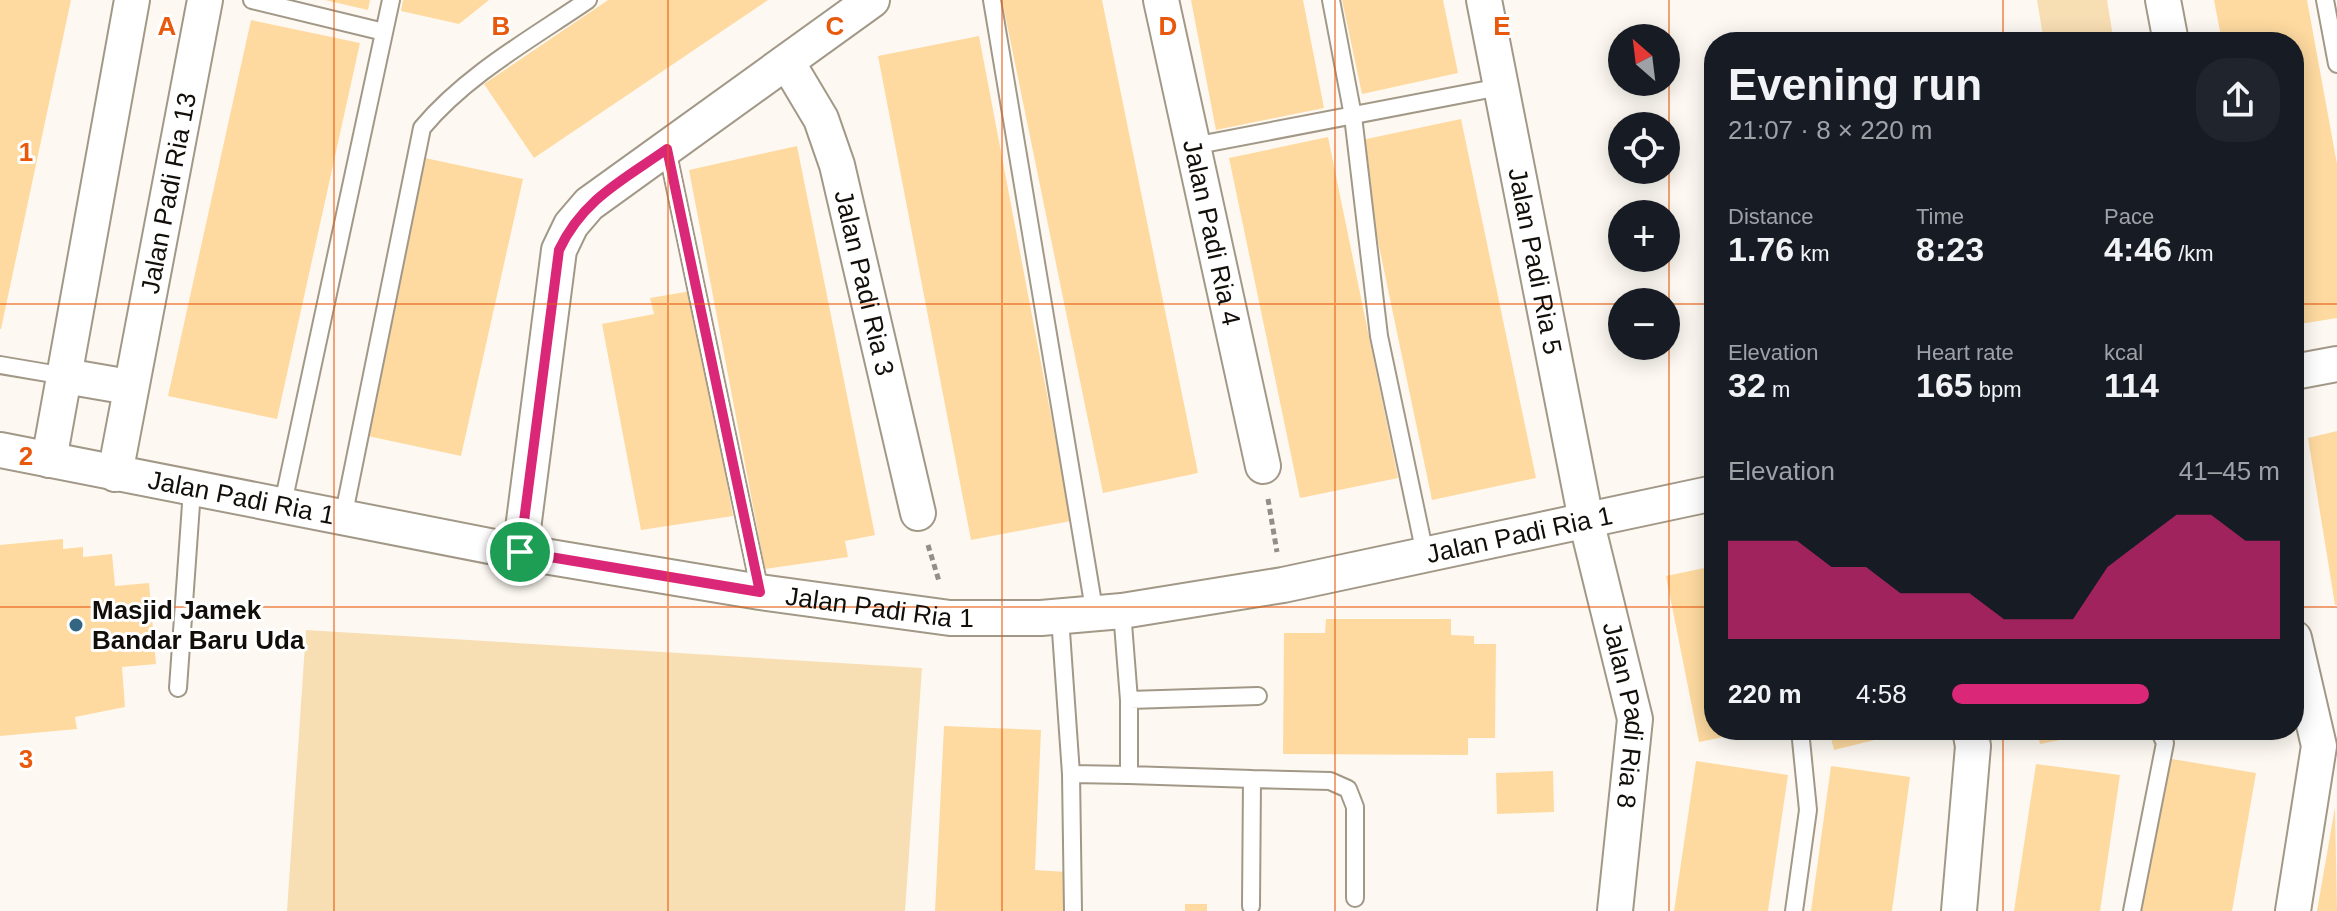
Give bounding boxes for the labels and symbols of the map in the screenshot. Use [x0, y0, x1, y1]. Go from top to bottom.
text: A [158, 11, 177, 41]
text: B [492, 11, 510, 41]
text: C [826, 11, 845, 41]
text: D [1159, 11, 1177, 41]
text: E [1493, 11, 1511, 41]
north arrow [1608, 24, 1680, 96]
street label: Jalan Padi Ria 13 [135, 90, 202, 296]
text: 1 [19, 137, 33, 167]
street label: Jalan Padi Ria 4 [1177, 137, 1247, 328]
street label: Jalan Padi Ria 5 [1502, 165, 1568, 357]
street label: Jalan Padi Ria 3 [828, 187, 900, 378]
text: 2 [19, 441, 33, 471]
street label: Jalan Padi Ria 1 [146, 464, 337, 530]
street label: Jalan Padi Ria 1 [1424, 500, 1615, 569]
pin [486, 518, 554, 586]
street label: Jalan Padi Ria 1 [784, 581, 974, 633]
place label: Masjid Jamek Bandar Baru Uda [92, 595, 305, 655]
marker: Masjid Jamek Bandar Baru Uda [67, 616, 85, 634]
street label: Jalan Padi Ria 8 [1597, 619, 1650, 810]
text: 3 [19, 744, 33, 774]

